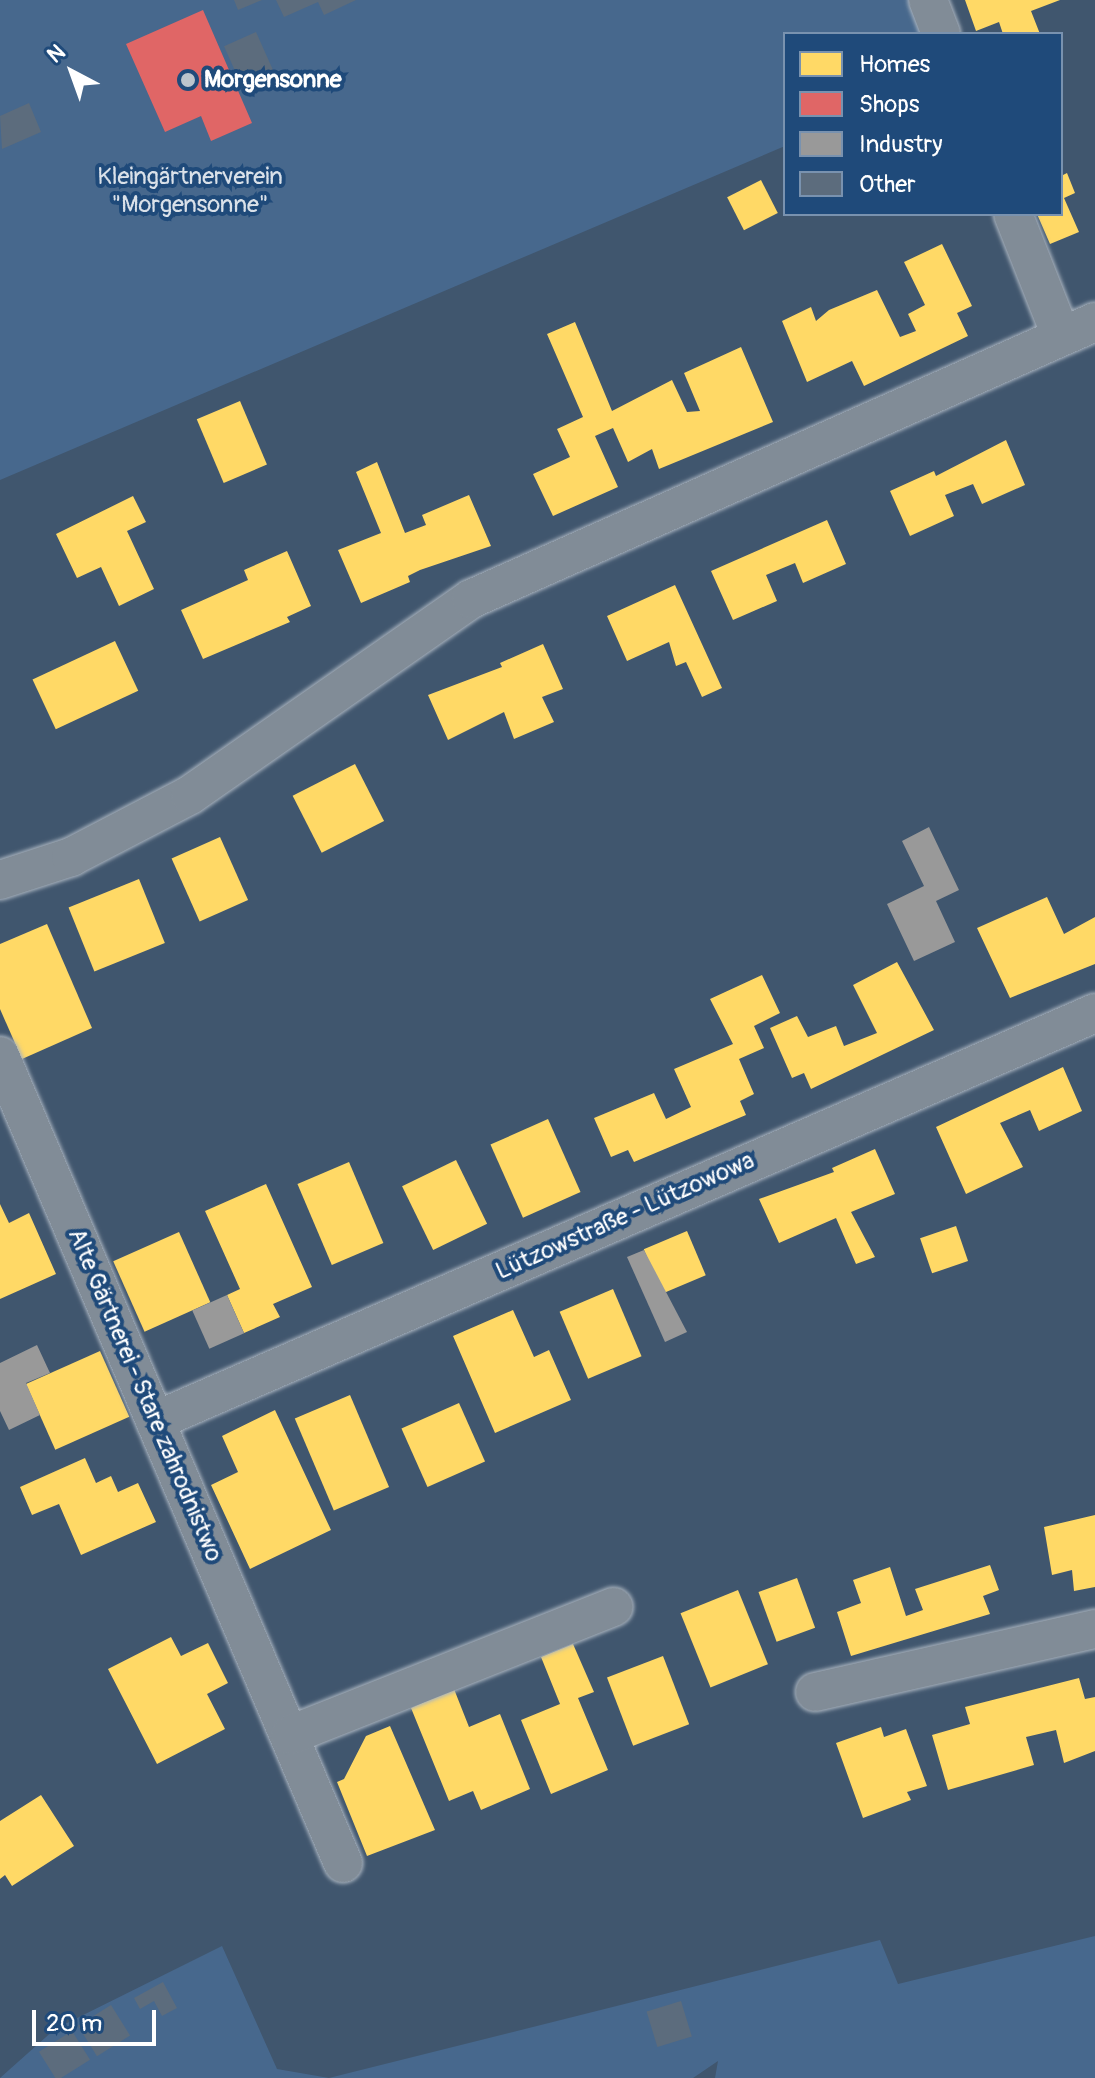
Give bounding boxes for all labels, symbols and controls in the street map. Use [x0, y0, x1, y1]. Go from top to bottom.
north arrow [32, 32, 112, 112]
legend [783, 32, 1063, 216]
text: N [41, 38, 71, 69]
text: Homes [859, 50, 930, 79]
place label: Morgensonne [204, 66, 342, 94]
marker: Morgensonne [179, 71, 197, 89]
text: Shops [859, 90, 919, 119]
text: Industry [859, 130, 942, 159]
park label: Kleingärtnerverein "Morgensonne" [97, 163, 283, 219]
text: Other [859, 170, 916, 199]
street label: Lützowstraße - Lützowowa [491, 1146, 759, 1286]
street label: Alte Gärtnerei - Stare zahrodnistwo [62, 1224, 228, 1566]
scale bar [36, 1994, 160, 2044]
text: 20 m [46, 2009, 102, 2038]

